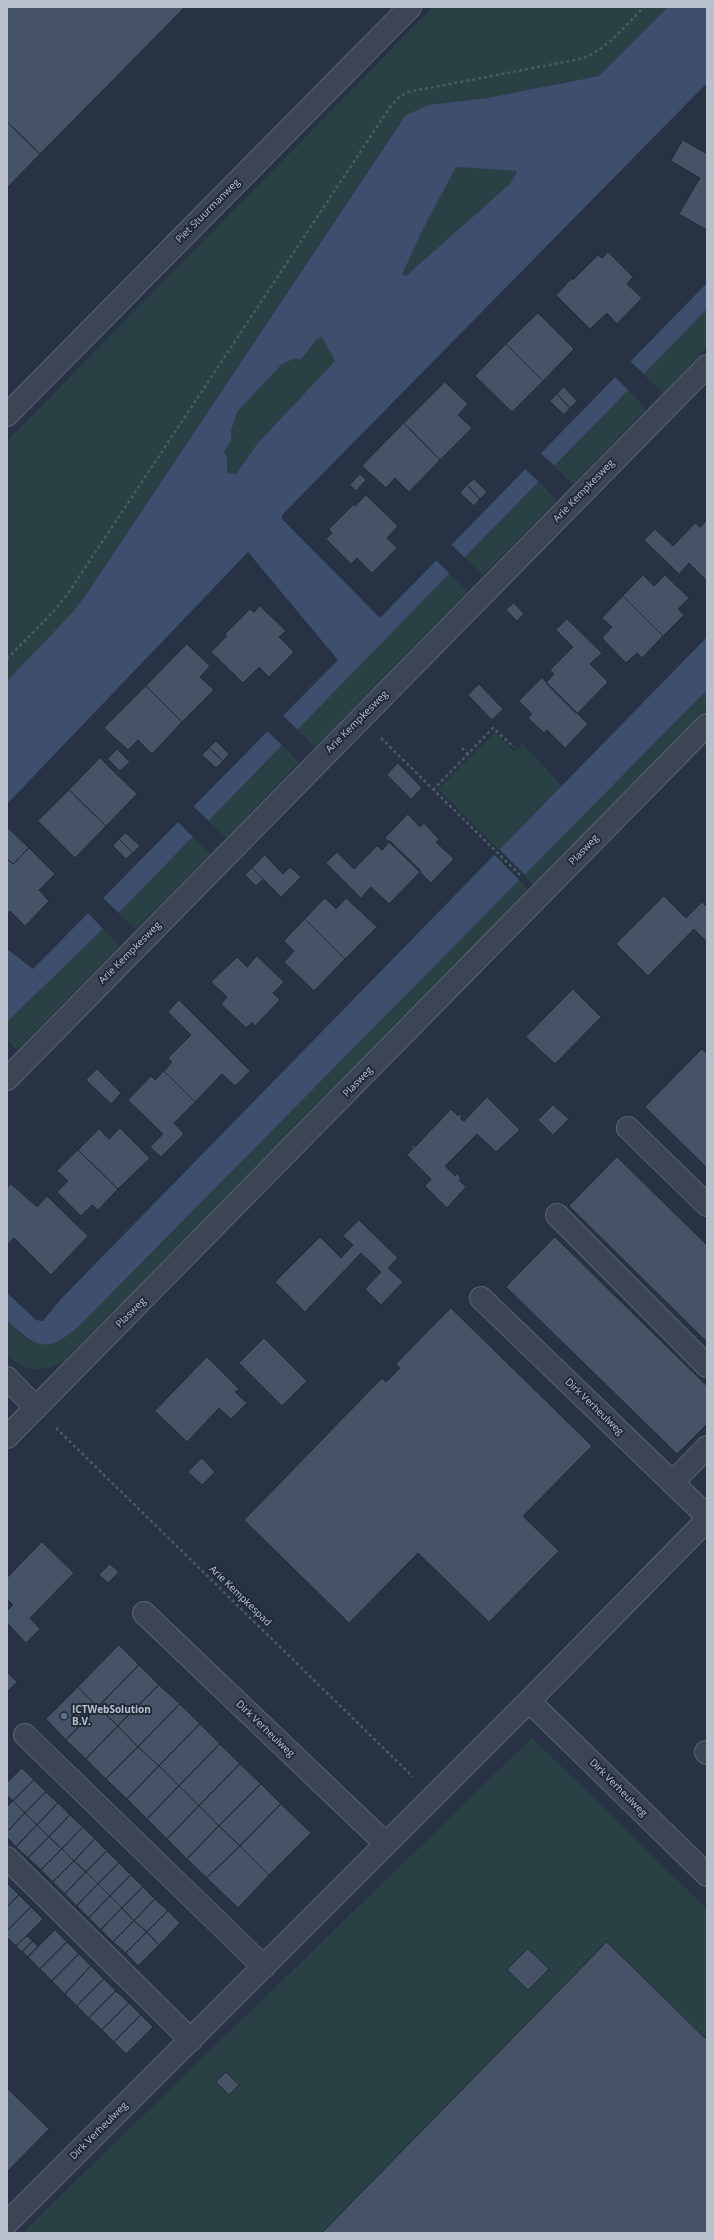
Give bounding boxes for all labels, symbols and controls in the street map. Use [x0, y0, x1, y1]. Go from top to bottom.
street label: Piet Stuurmanweg [174, 177, 242, 245]
street label: Arie Kempkesweg [551, 457, 617, 525]
street label: Arie Kempkesweg [324, 689, 390, 755]
street label: Plasweg [567, 832, 601, 868]
street label: Arie Kempkesweg [97, 920, 163, 986]
street label: Plasweg [341, 1064, 375, 1100]
street label: Plasweg [113, 1295, 149, 1331]
street label: Dirk Verheulweg [562, 1376, 626, 1438]
street label: Arie Kempkespad [206, 1563, 274, 1629]
street label: Dirk Verheulweg [233, 1698, 297, 1760]
place label: ICTWebSolution B.V. [72, 1704, 151, 1728]
marker: ICTWebSolution B.V. [59, 1711, 69, 1721]
street label: Dirk Verheulweg [587, 1757, 649, 1819]
street label: Dirk Verheulweg [68, 2100, 130, 2162]

